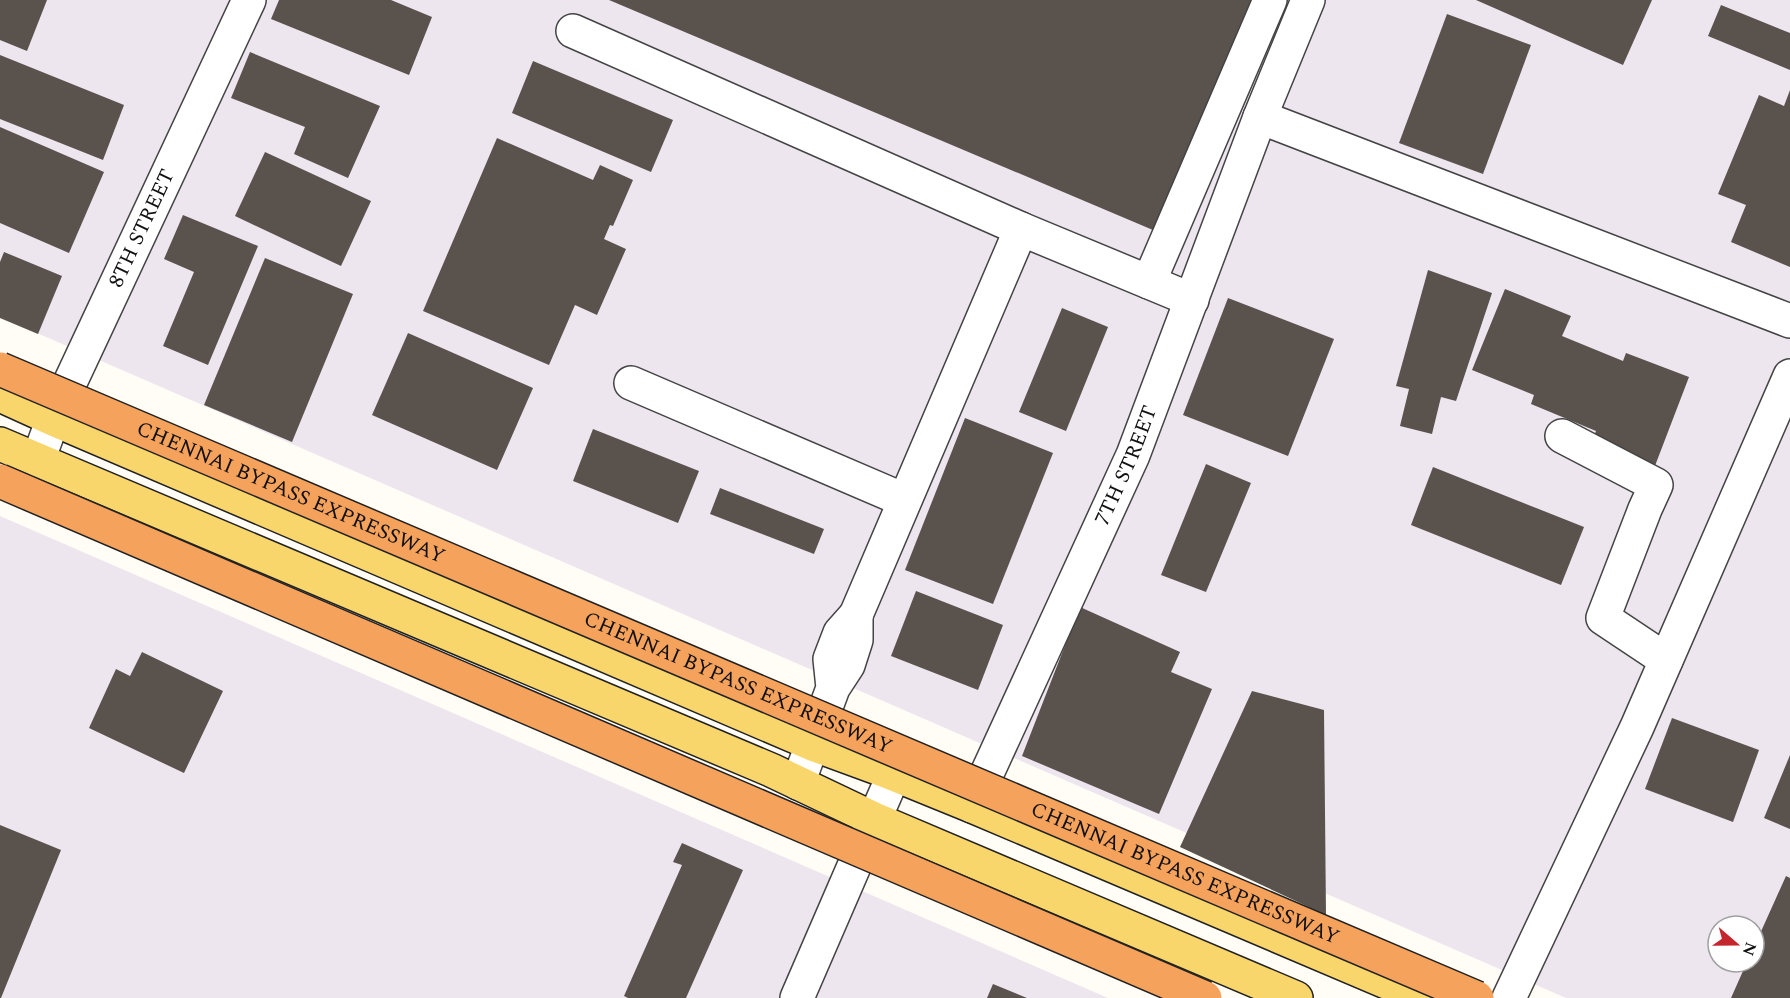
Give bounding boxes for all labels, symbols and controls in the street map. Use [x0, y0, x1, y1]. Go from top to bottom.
street label: 8TH STREET [101, 164, 184, 293]
street label: 7TH STREET [1087, 401, 1166, 531]
street label: CHENNAI BYPASS EXPRESSWAY [131, 413, 450, 573]
street label: CHENNAI BYPASS EXPRESSWAY [579, 603, 897, 763]
street label: CHENNAI BYPASS EXPRESSWAY [1026, 794, 1344, 954]
north arrow [1706, 914, 1766, 974]
text: N [1736, 939, 1763, 959]

